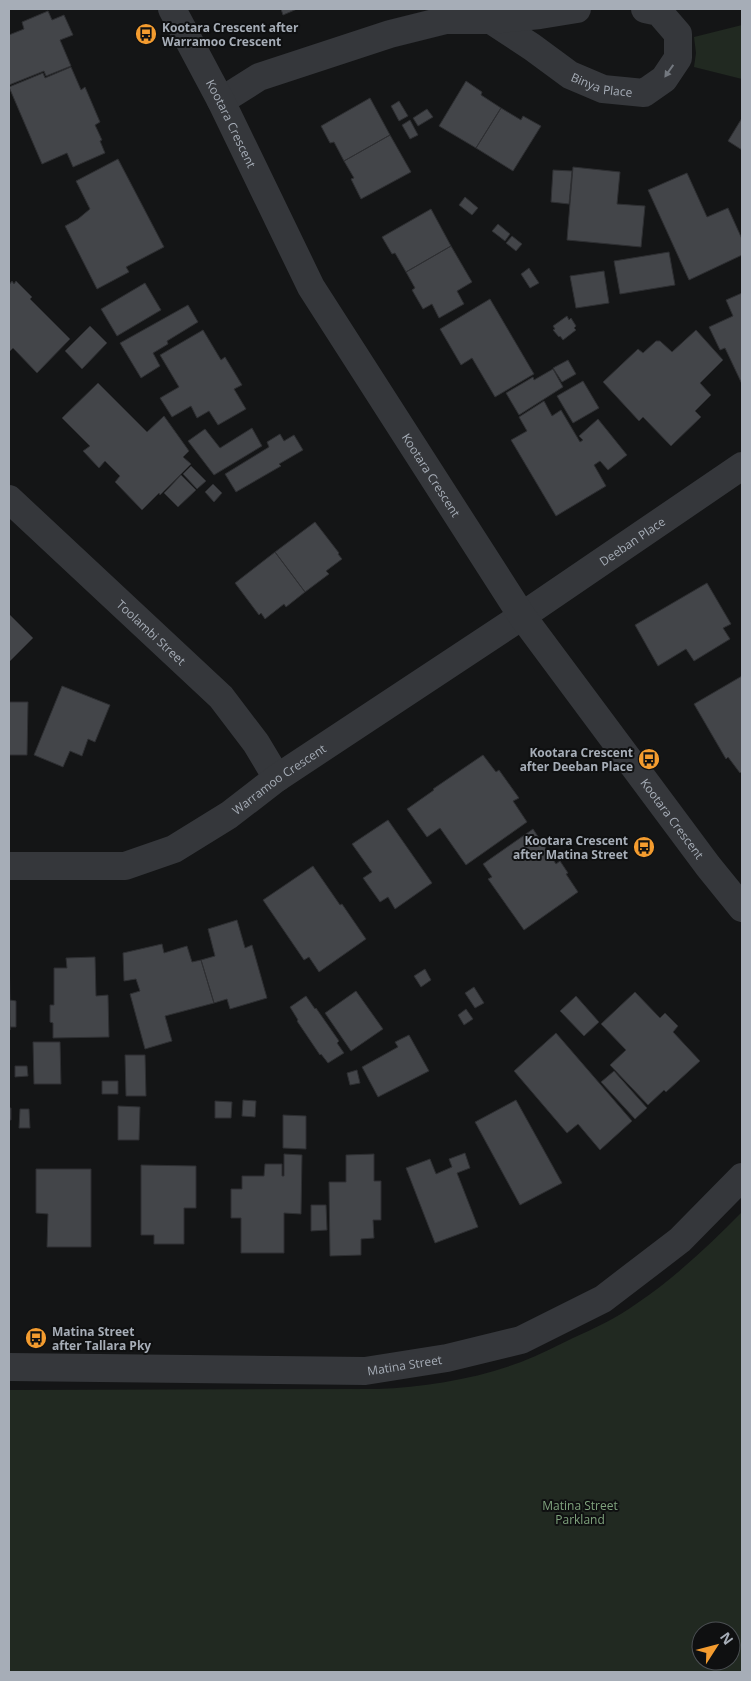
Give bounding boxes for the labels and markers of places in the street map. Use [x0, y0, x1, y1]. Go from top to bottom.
place label: Kootara Crescent after Warramoo Crescent [162, 19, 299, 50]
bus stop icon: Kootara Crescent after Warramoo Crescent [134, 22, 158, 46]
place label: Kootara Crescent after Deeban Place [520, 744, 633, 775]
bus stop icon: Kootara Crescent after Deeban Place [637, 747, 661, 771]
place label: Kootara Crescent after Matina Street [513, 832, 628, 863]
bus stop icon: Kootara Crescent after Matina Street [632, 835, 656, 859]
place label: Matina Street after Tallara Pky [52, 1323, 151, 1354]
bus stop icon: Matina Street after Tallara Pky [24, 1326, 48, 1350]

